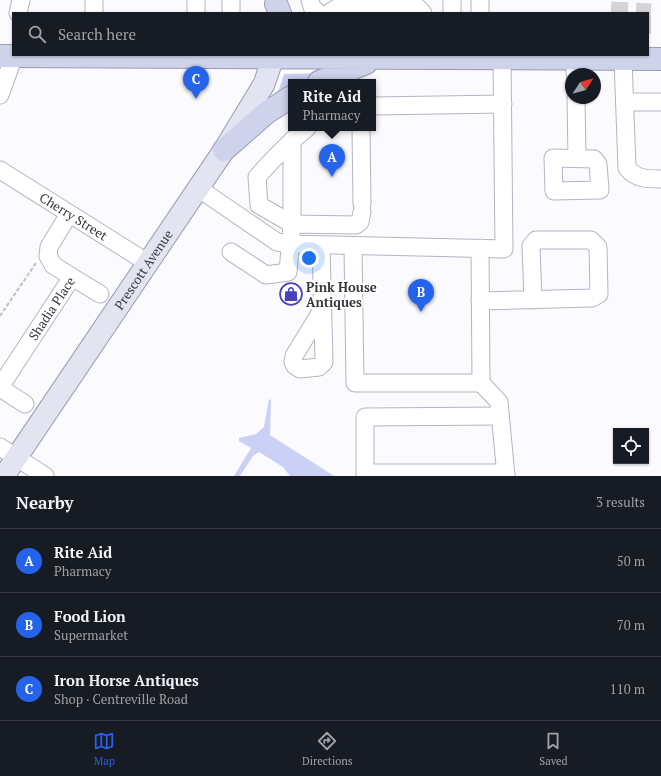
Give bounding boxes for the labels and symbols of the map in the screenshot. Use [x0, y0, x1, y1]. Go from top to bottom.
pin: C [183, 66, 209, 99]
north arrow [565, 68, 601, 104]
pin: A [319, 144, 345, 177]
street label: Cherry Street [36, 188, 111, 245]
street label: Prescott Avenue [110, 226, 177, 313]
your location [299, 248, 319, 268]
street label: Shadia Place [24, 273, 79, 344]
place label: Pink House Antiques [306, 278, 377, 311]
pin: B [408, 279, 434, 312]
shop icon: Pink House Antiques [278, 281, 304, 307]

